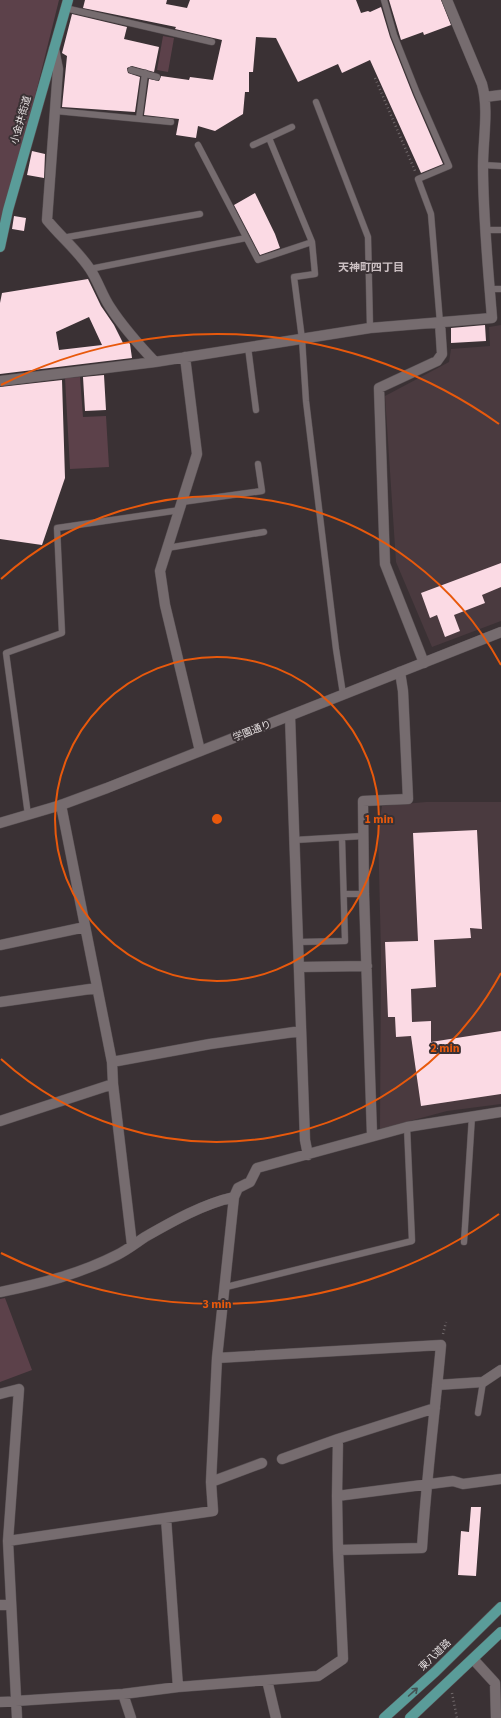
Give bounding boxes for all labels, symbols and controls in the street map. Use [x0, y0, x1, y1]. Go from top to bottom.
street label: 小金井街道 [7, 94, 35, 146]
district label: 天神町四丁目 [338, 260, 404, 275]
street label: 学園通り [231, 717, 273, 745]
text: 1 min [364, 811, 394, 828]
centre of rings [210, 812, 224, 826]
text: 2 min [430, 1040, 460, 1057]
text: 3 min [202, 1296, 232, 1313]
street label: 東八道路 [416, 1636, 454, 1674]
one-way arrow [407, 1687, 418, 1696]

